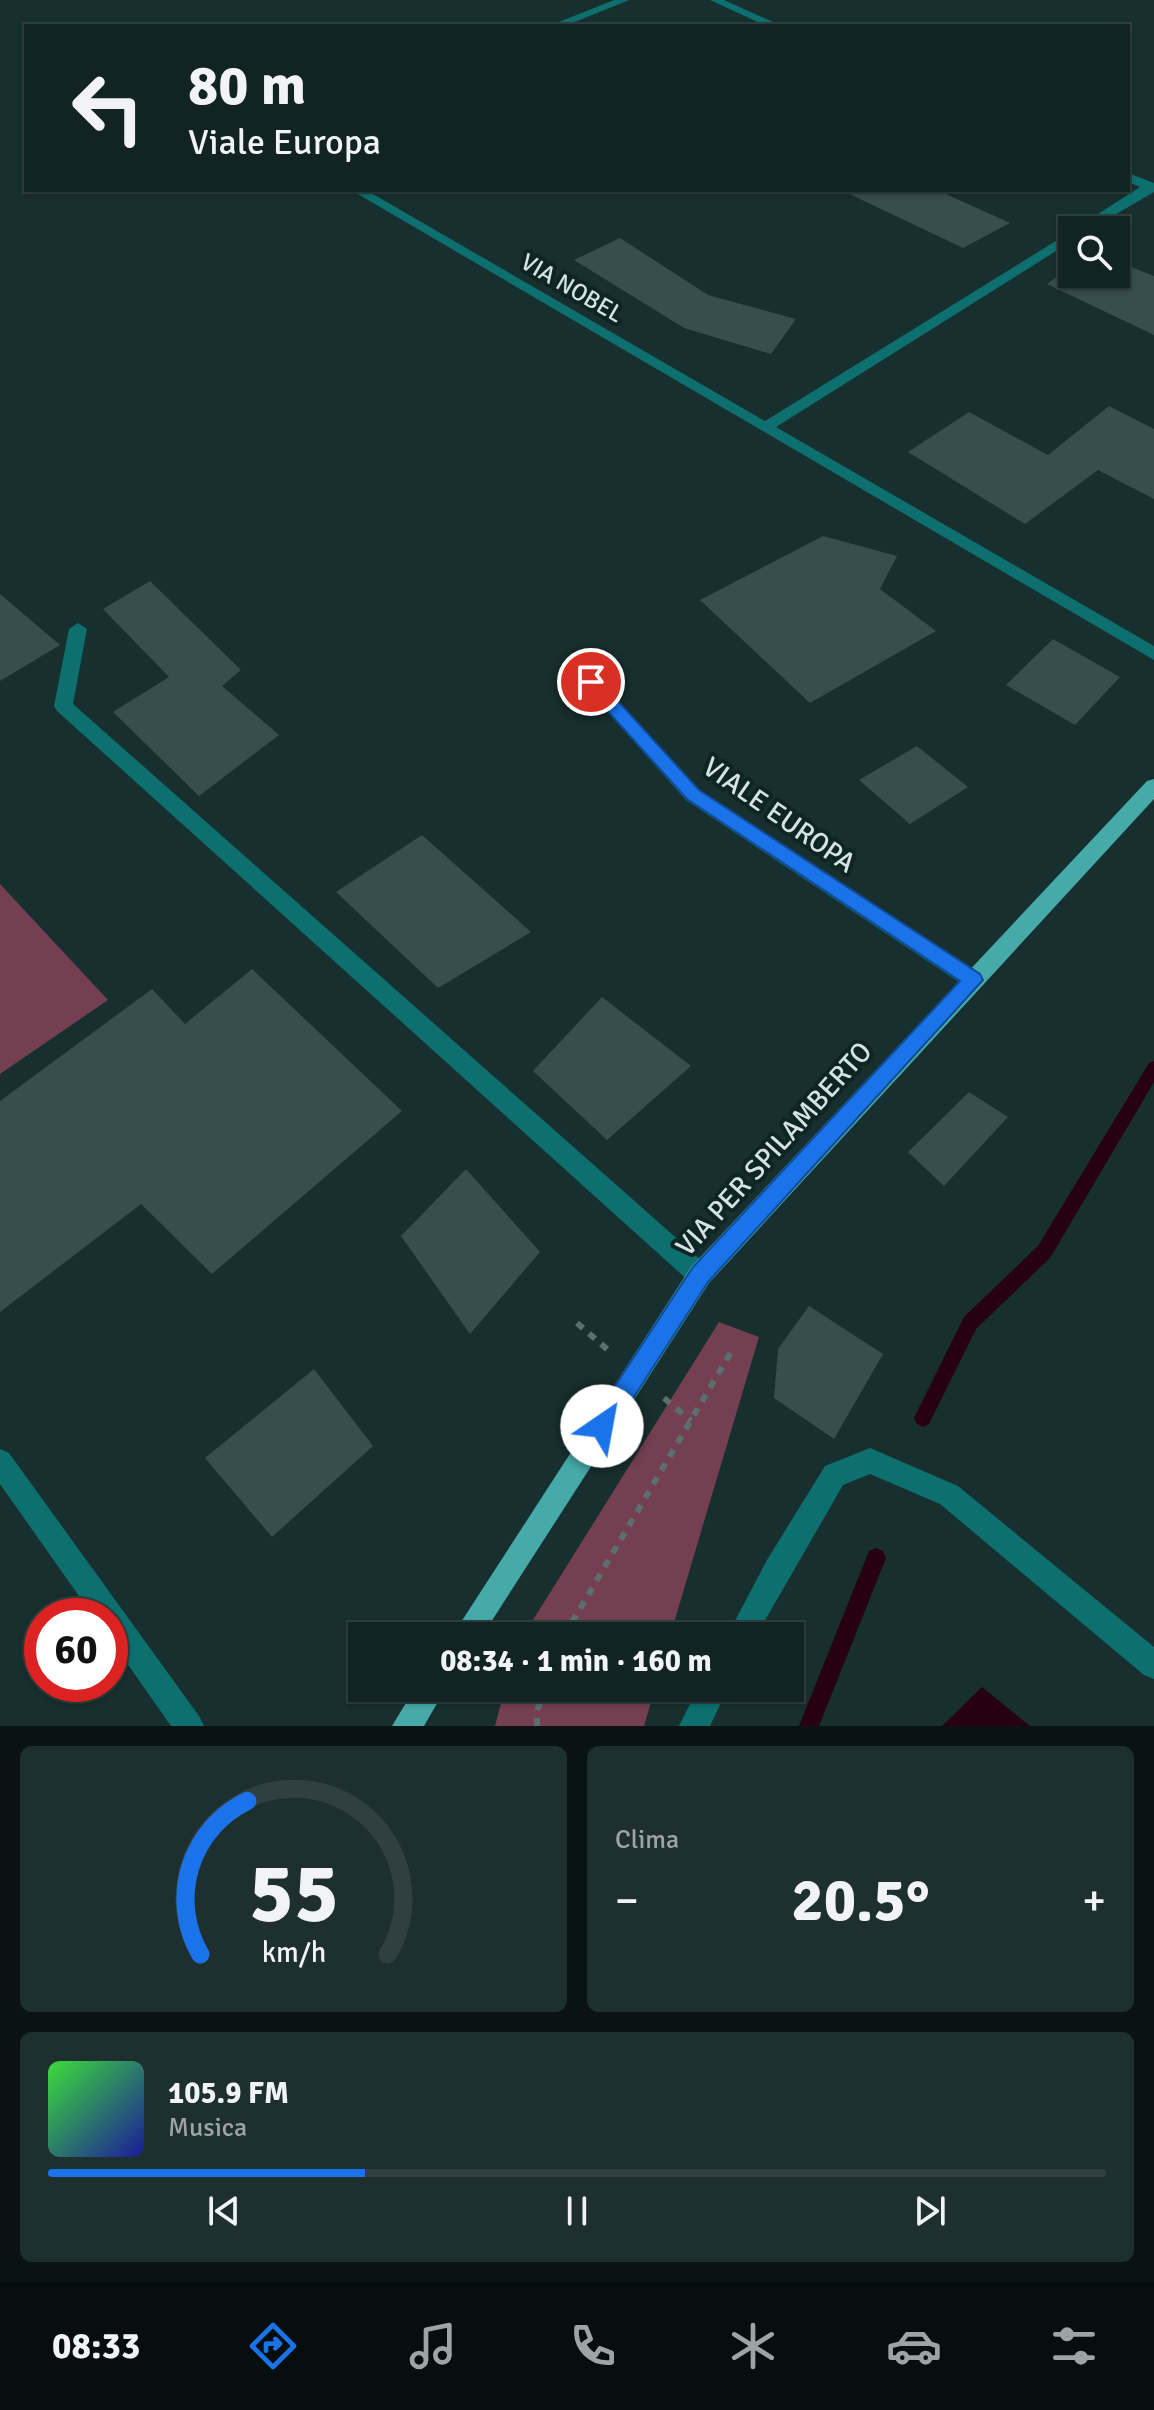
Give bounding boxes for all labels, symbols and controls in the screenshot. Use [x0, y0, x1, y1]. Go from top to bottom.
text: 80 m [188, 51, 306, 120]
icon: left [56, 56, 160, 160]
text: Viale Europa [188, 120, 381, 165]
map controls [1058, 216, 1130, 288]
button: search [1058, 216, 1130, 288]
street label: VIA NOBEL [515, 247, 629, 329]
pin [557, 648, 625, 716]
icon: arrive [569, 660, 613, 704]
street label: VIALE EUROPA [696, 750, 862, 880]
street label: VIA PER SPILAMBERTO [669, 1035, 879, 1263]
position arrow [560, 1384, 644, 1468]
speed limit sign: 60 [24, 1598, 128, 1702]
text: 08:34 · 1 min · 160 m [440, 1643, 712, 1680]
text: Clima [615, 1824, 679, 1856]
text: 55 [249, 1843, 338, 1945]
text: 20.5° [791, 1864, 930, 1938]
text: − [615, 1874, 639, 1928]
text: + [1082, 1874, 1106, 1928]
text: km/h [261, 1935, 326, 1970]
text: 105.9 FM [168, 2075, 289, 2112]
text: Musica [168, 2112, 247, 2144]
icon: previous [202, 2189, 246, 2233]
icon: pause [555, 2189, 599, 2233]
icon: next [908, 2189, 952, 2233]
icon: directions [245, 2318, 301, 2374]
icon: music [405, 2318, 461, 2374]
icon: phone [565, 2318, 621, 2374]
icon: climate [725, 2318, 781, 2374]
icon: car [886, 2318, 942, 2374]
icon: filters [1046, 2318, 1102, 2374]
text: 08:33 [52, 2324, 140, 2369]

